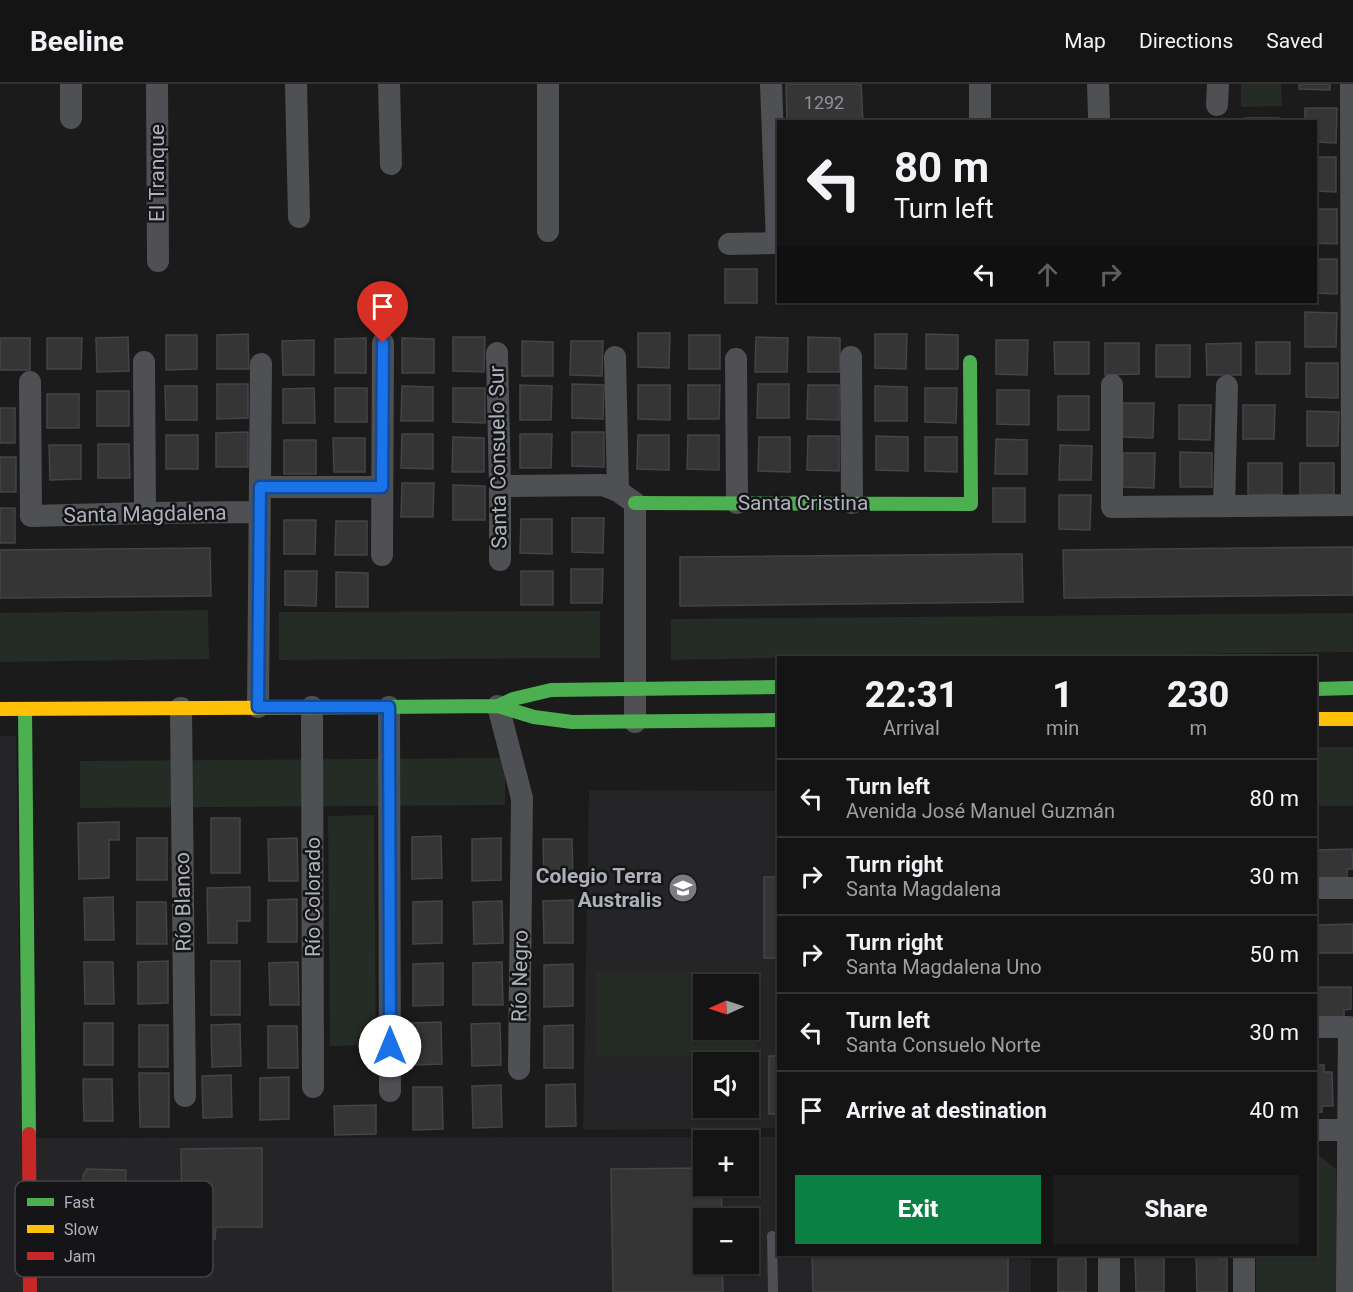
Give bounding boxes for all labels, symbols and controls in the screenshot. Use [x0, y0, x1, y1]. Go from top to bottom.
text: Beeline [30, 25, 124, 58]
text: Map [1064, 29, 1106, 53]
text: Directions [1139, 29, 1233, 53]
text: Saved [1266, 29, 1323, 53]
house number: 1292 [804, 92, 844, 113]
street label: El Tranque [145, 124, 169, 222]
text: 80 m [894, 143, 989, 192]
icon: left [795, 144, 873, 222]
text: Turn left [894, 193, 994, 225]
icon: left [968, 258, 1001, 291]
icon: ahead [1031, 258, 1064, 291]
icon: right [1094, 258, 1127, 291]
pin [357, 281, 408, 343]
icon: arrive [366, 290, 399, 323]
street label: Santa Consuelo Sur [484, 365, 512, 549]
street label: Santa Cristina [738, 491, 868, 515]
street label: Santa Magdalena [63, 501, 227, 527]
text: 22:31 [865, 674, 958, 716]
text: 1 [1052, 674, 1073, 716]
text: 230 [1167, 674, 1229, 716]
text: Arrival [883, 716, 940, 740]
text: min [1046, 716, 1079, 740]
text: m [1189, 716, 1207, 740]
text: Turn left [846, 774, 930, 799]
icon: left [795, 782, 828, 815]
text: 80 m [1250, 786, 1299, 811]
text: Avenida José Manuel Guzmán [846, 799, 1115, 823]
street label: Río Colorado [301, 837, 325, 957]
street label: Río Blanco [170, 852, 196, 952]
text: Turn right [846, 852, 943, 877]
icon: right [795, 860, 828, 893]
place label: Colegio Terra Australis [536, 864, 662, 912]
text: 30 m [1250, 864, 1299, 889]
school or university icon: Colegio Terra Australis [667, 872, 699, 904]
text: Santa Magdalena [846, 877, 1001, 901]
street label: Río Negro [507, 930, 533, 1022]
text: Turn right [846, 930, 943, 955]
icon: right [795, 938, 828, 971]
text: 50 m [1250, 942, 1299, 967]
text: Santa Magdalena Uno [846, 955, 1042, 979]
north arrow [693, 974, 759, 1040]
map controls [693, 974, 759, 1274]
text: Turn left [846, 1008, 930, 1033]
position arrow [358, 1014, 422, 1078]
icon: left [795, 1016, 828, 1049]
text: 30 m [1250, 1020, 1299, 1045]
text: Santa Consuelo Norte [846, 1033, 1041, 1057]
button: sound [693, 1052, 759, 1118]
icon: arrive [795, 1094, 828, 1127]
text: Arrive at destination [846, 1098, 1047, 1123]
text: 40 m [1250, 1098, 1299, 1123]
button: + [693, 1130, 759, 1196]
button: Exit [795, 1175, 1041, 1244]
button: Share [1053, 1175, 1299, 1244]
legend [15, 1181, 213, 1277]
text: Fast [64, 1193, 95, 1212]
button: − [693, 1208, 759, 1274]
text: Slow [64, 1220, 99, 1239]
text: Jam [64, 1247, 96, 1266]

